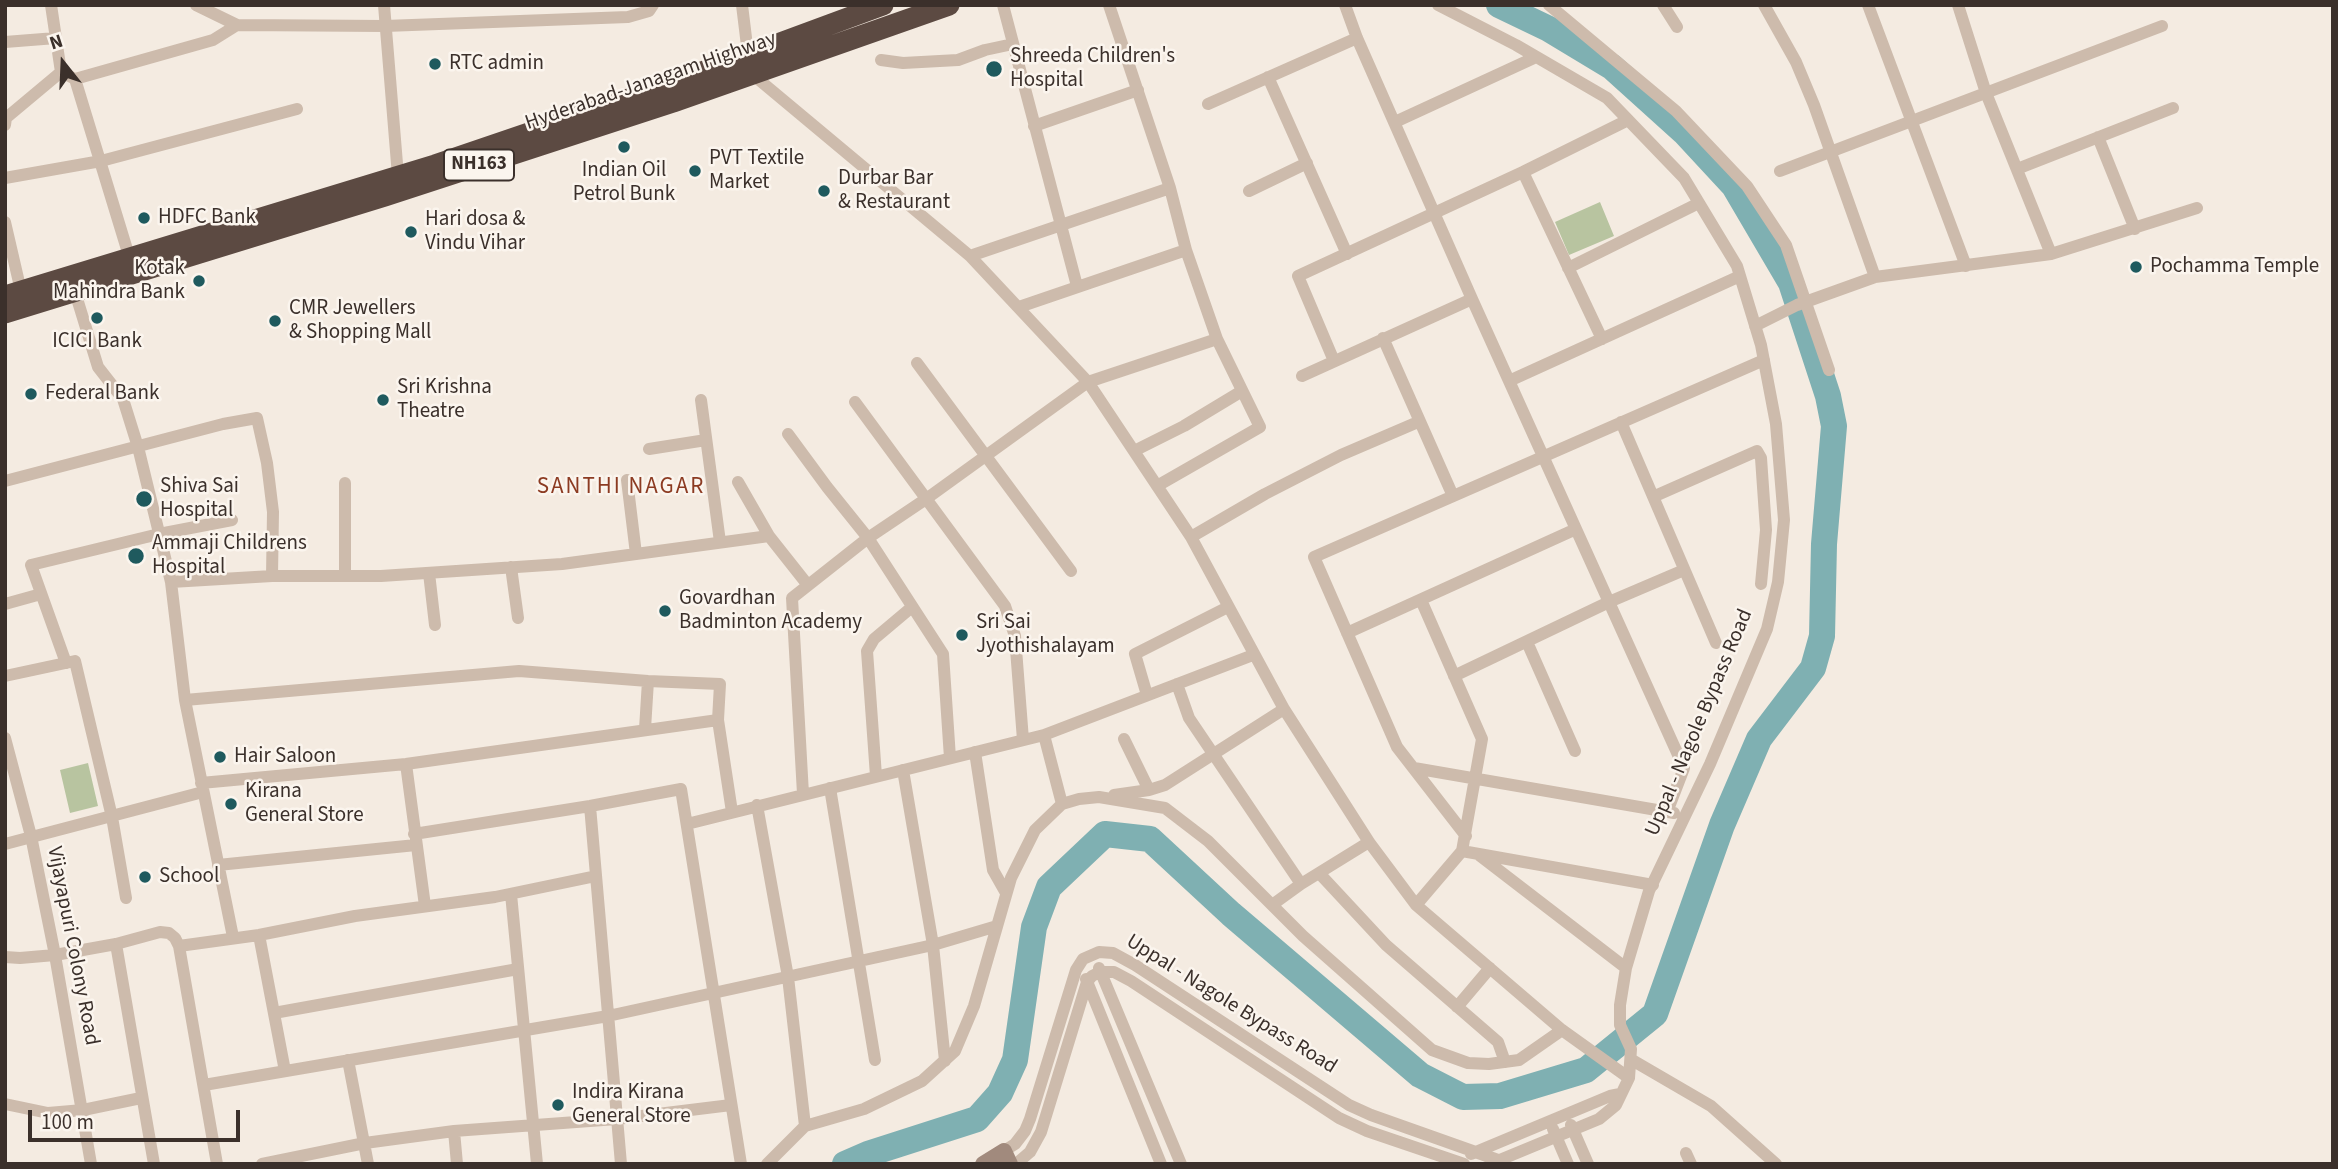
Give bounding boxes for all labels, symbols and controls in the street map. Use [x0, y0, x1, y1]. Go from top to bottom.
street label: Hyderabad-Janagam Highway [522, 27, 780, 137]
north arrow [28, 28, 98, 98]
text: N [46, 28, 67, 57]
place label: Shreeda Children's Hospital [1010, 44, 1175, 94]
place label: RTC admin [449, 51, 544, 77]
marker: RTC admin [427, 56, 443, 72]
marker: Shreeda Children's Hospital [984, 59, 1004, 79]
marker: Indian Oil Petrol Bunk [616, 139, 632, 155]
place label: PVT Textile Market [709, 146, 804, 196]
road number: NH163 [444, 150, 514, 181]
place label: Indian Oil Petrol Bunk [573, 158, 675, 208]
marker: PVT Textile Market [687, 163, 703, 179]
place label: Durbar Bar & Restaurant [838, 166, 950, 216]
marker: Durbar Bar & Restaurant [816, 183, 832, 199]
place label: HDFC Bank [158, 205, 256, 231]
place label: Hari dosa & Vindu Vihar [425, 207, 525, 257]
marker: HDFC Bank [136, 210, 152, 226]
marker: Hari dosa & Vindu Vihar [403, 224, 419, 240]
place label: Pochamma Temple [2150, 254, 2319, 280]
place label: Kotak Mahindra Bank [53, 256, 185, 306]
marker: Pochamma Temple [2128, 259, 2144, 275]
marker: Kotak Mahindra Bank [191, 273, 207, 289]
place label: CMR Jewellers & Shopping Mall [289, 296, 431, 346]
marker: ICICI Bank [89, 310, 105, 326]
marker: CMR Jewellers & Shopping Mall [267, 313, 283, 329]
place label: ICICI Bank [52, 329, 142, 355]
place label: Sri Krishna Theatre [397, 375, 492, 425]
place label: Federal Bank [45, 381, 159, 407]
marker: Federal Bank [23, 386, 39, 402]
marker: Sri Krishna Theatre [375, 392, 391, 408]
place label: Shiva Sai Hospital [160, 474, 239, 524]
district label: SANTHI NAGAR [538, 474, 704, 502]
marker: Shiva Sai Hospital [134, 489, 154, 509]
place label: Ammaji Childrens Hospital [152, 531, 307, 581]
marker: Ammaji Childrens Hospital [126, 546, 146, 566]
place label: Govardhan Badminton Academy [679, 586, 862, 636]
marker: Govardhan Badminton Academy [657, 603, 673, 619]
street label: Uppal - Nagole Bypass Road [1641, 606, 1759, 840]
place label: Sri Sai Jyothishalayam [976, 610, 1115, 660]
marker: Sri Sai Jyothishalayam [954, 627, 970, 643]
place label: Hair Saloon [234, 744, 336, 770]
marker: Hair Saloon [212, 749, 228, 765]
place label: Kirana General Store [245, 779, 364, 829]
marker: Kirana General Store [223, 796, 239, 812]
street label: Vijayapuri Colony Road [40, 844, 104, 1048]
place label: School [159, 864, 219, 890]
marker: School [137, 869, 153, 885]
street label: Uppal - Nagole Bypass Road [1121, 930, 1341, 1080]
place label: Indira Kirana General Store [572, 1080, 691, 1130]
scale bar [32, 1096, 243, 1140]
marker: Indira Kirana General Store [550, 1097, 566, 1113]
text: 100 m [41, 1107, 94, 1137]

